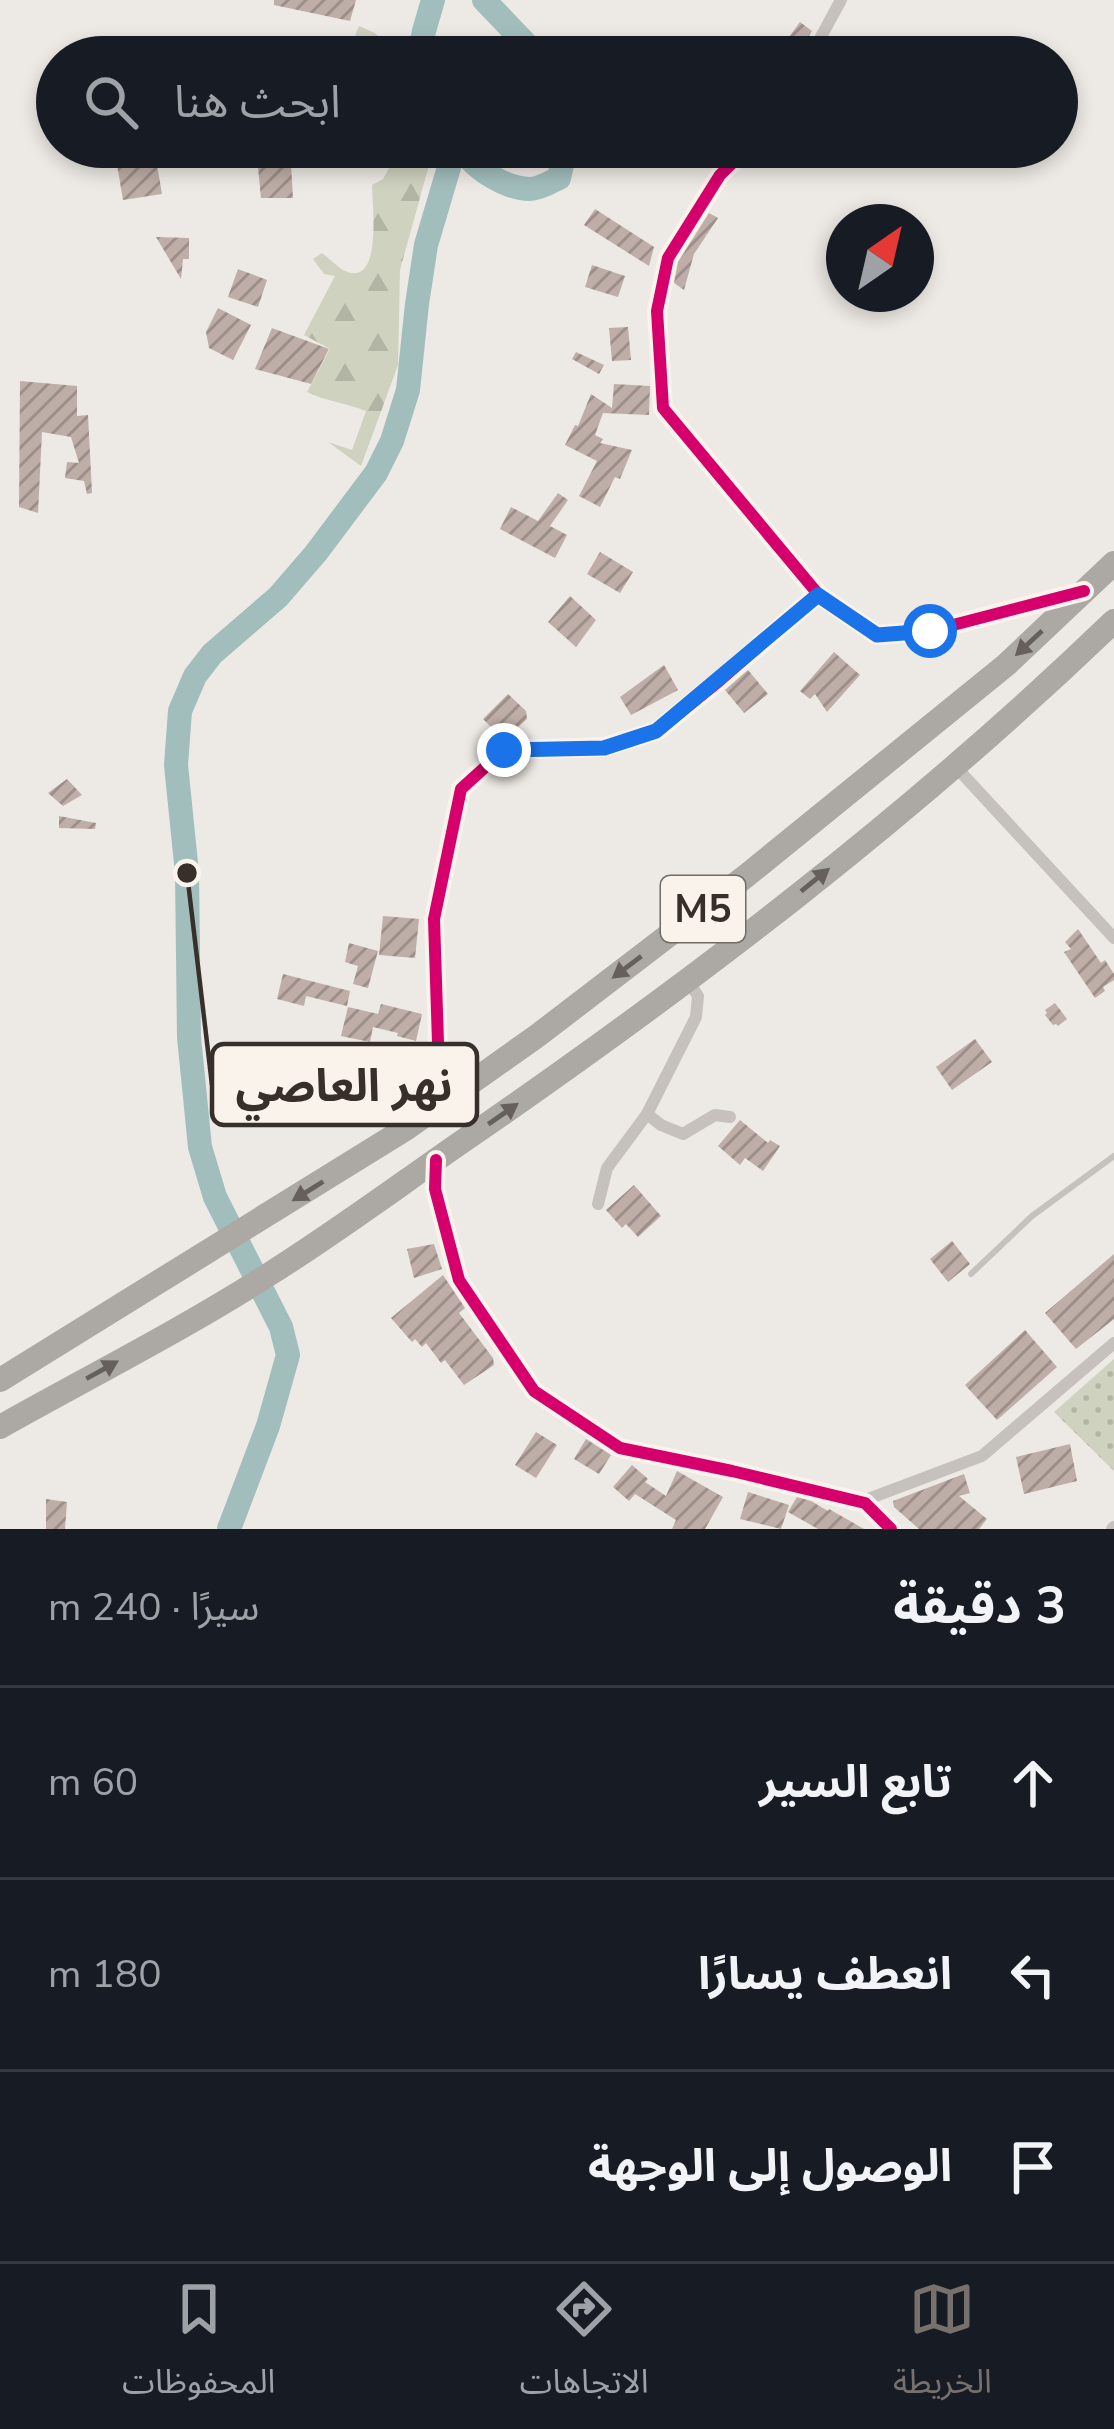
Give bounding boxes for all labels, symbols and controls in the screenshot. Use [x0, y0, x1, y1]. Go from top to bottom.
search box [36, 36, 1078, 168]
icon: search [78, 69, 144, 135]
text: ابحث هنا [174, 72, 341, 133]
north arrow [826, 204, 934, 312]
route start [903, 604, 957, 658]
one-way arrow [1015, 629, 1044, 657]
route end [477, 723, 531, 777]
one-way arrow [799, 868, 830, 893]
road number: M5 [661, 876, 745, 942]
one-way arrow [612, 954, 643, 979]
callout: نهر العاصي [212, 1044, 477, 1125]
text: نهر العاصي [236, 1056, 453, 1121]
one-way arrow [487, 1103, 519, 1126]
one-way arrow [292, 1179, 324, 1201]
one-way arrow [85, 1360, 119, 1381]
text: 3 دقيقة [893, 1571, 1066, 1641]
text: سيرًا · 240 m [48, 1581, 259, 1634]
icon: ahead [1000, 1750, 1066, 1816]
text: تابع السير [759, 1752, 952, 1813]
text: 60 m [48, 1756, 138, 1809]
icon: left [1000, 1942, 1066, 2008]
text: انعطف يسارًا [698, 1944, 952, 2005]
text: 180 m [48, 1948, 162, 2001]
icon: arrive [1000, 2134, 1066, 2200]
text: الوصول إلى الوجهة [588, 2136, 952, 2197]
tab: المحفوظات [122, 2276, 275, 2417]
tab: الاتجاهات [520, 2276, 649, 2417]
tab: الخريطة [893, 2276, 992, 2417]

